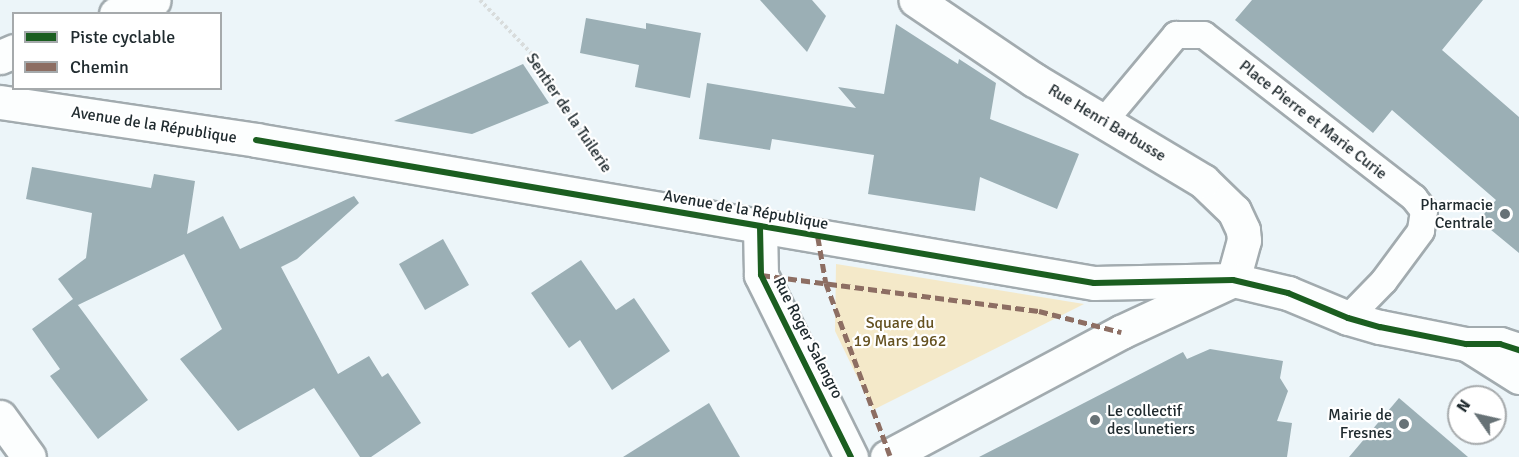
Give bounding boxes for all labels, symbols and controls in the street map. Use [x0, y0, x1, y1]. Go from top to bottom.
legend [12, 12, 222, 90]
text: Piste cyclable [70, 26, 175, 48]
street label: Sentier de la Tuilerie [522, 50, 616, 176]
text: Chemin [70, 56, 129, 78]
street label: Place Pierre et Marie Curie [1235, 56, 1391, 184]
street label: Rue Henri Barbusse [1045, 80, 1169, 166]
street label: Avenue de la République [70, 102, 238, 148]
street label: Avenue de la République [662, 186, 830, 234]
place label: Pharmacie Centrale [1420, 195, 1493, 233]
marker: Pharmacie Centrale [1498, 207, 1512, 221]
street label: Rue Roger Salengro [769, 274, 847, 402]
park label: Square du 19 Mars 1962 [854, 313, 946, 351]
north arrow [1447, 385, 1507, 445]
text: N [1452, 396, 1475, 416]
place label: Le collectif des lunetiers [1107, 401, 1195, 439]
place label: Mairie de Fresnes [1328, 405, 1392, 443]
marker: Le collectif des lunetiers [1088, 413, 1102, 427]
marker: Mairie de Fresnes [1397, 417, 1411, 431]

